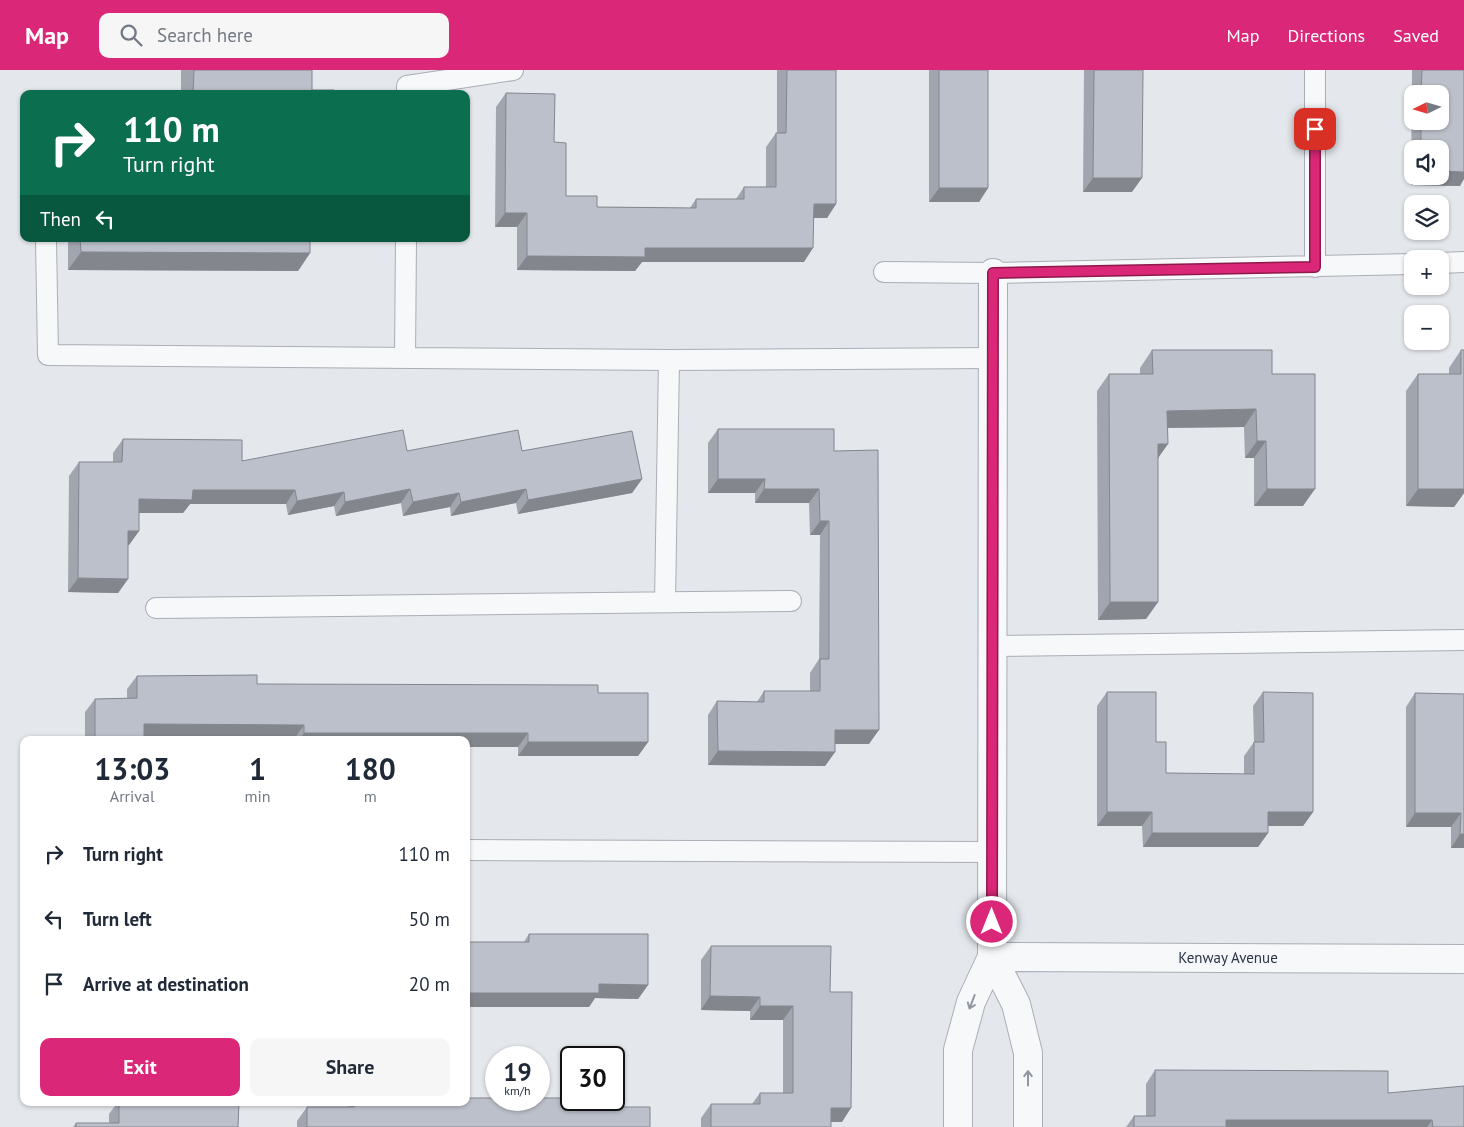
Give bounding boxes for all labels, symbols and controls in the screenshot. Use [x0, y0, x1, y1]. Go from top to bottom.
search box [99, 13, 449, 58]
text: Map [25, 20, 69, 51]
icon: search [117, 21, 145, 49]
text: Search here [157, 23, 253, 47]
text: Map [1227, 24, 1259, 47]
text: Directions [1287, 24, 1365, 47]
text: Saved [1393, 24, 1439, 47]
north arrow [1404, 85, 1449, 130]
map controls [1404, 85, 1449, 350]
text: 110 m [123, 106, 220, 152]
pin [1294, 108, 1336, 150]
icon: right [40, 110, 105, 175]
icon: arrive [1301, 115, 1329, 143]
button: sound [1404, 140, 1449, 185]
text: Turn right [123, 150, 215, 178]
button: layers [1404, 195, 1449, 240]
icon: left [91, 205, 119, 233]
text: Then [40, 207, 81, 231]
button: + [1404, 250, 1449, 295]
button: − [1404, 305, 1449, 350]
text: 13:03 [94, 749, 170, 788]
text: 1 [249, 749, 266, 788]
text: 180 [345, 749, 396, 788]
text: Arrival [110, 786, 155, 806]
text: min [245, 786, 271, 806]
text: m [364, 786, 377, 806]
icon: right [40, 840, 68, 868]
text: Turn right [83, 842, 163, 866]
text: 110 m [398, 842, 450, 866]
position arrow [965, 895, 1017, 947]
icon: left [40, 905, 68, 933]
text: Turn left [83, 907, 152, 931]
text: 50 m [409, 907, 450, 931]
street label: Kenway Avenue [1178, 948, 1278, 967]
icon: arrive [40, 970, 68, 998]
text: Arrive at destination [83, 972, 249, 996]
text: 20 m [409, 972, 450, 996]
one-way arrow [967, 993, 976, 1009]
button: Exit [40, 1038, 240, 1096]
button: Share [250, 1038, 450, 1096]
speed limit sign: 30 [560, 1046, 625, 1111]
text: 19 [503, 1056, 532, 1088]
one-way arrow [1023, 1071, 1033, 1087]
text: km/h [504, 1083, 531, 1098]

